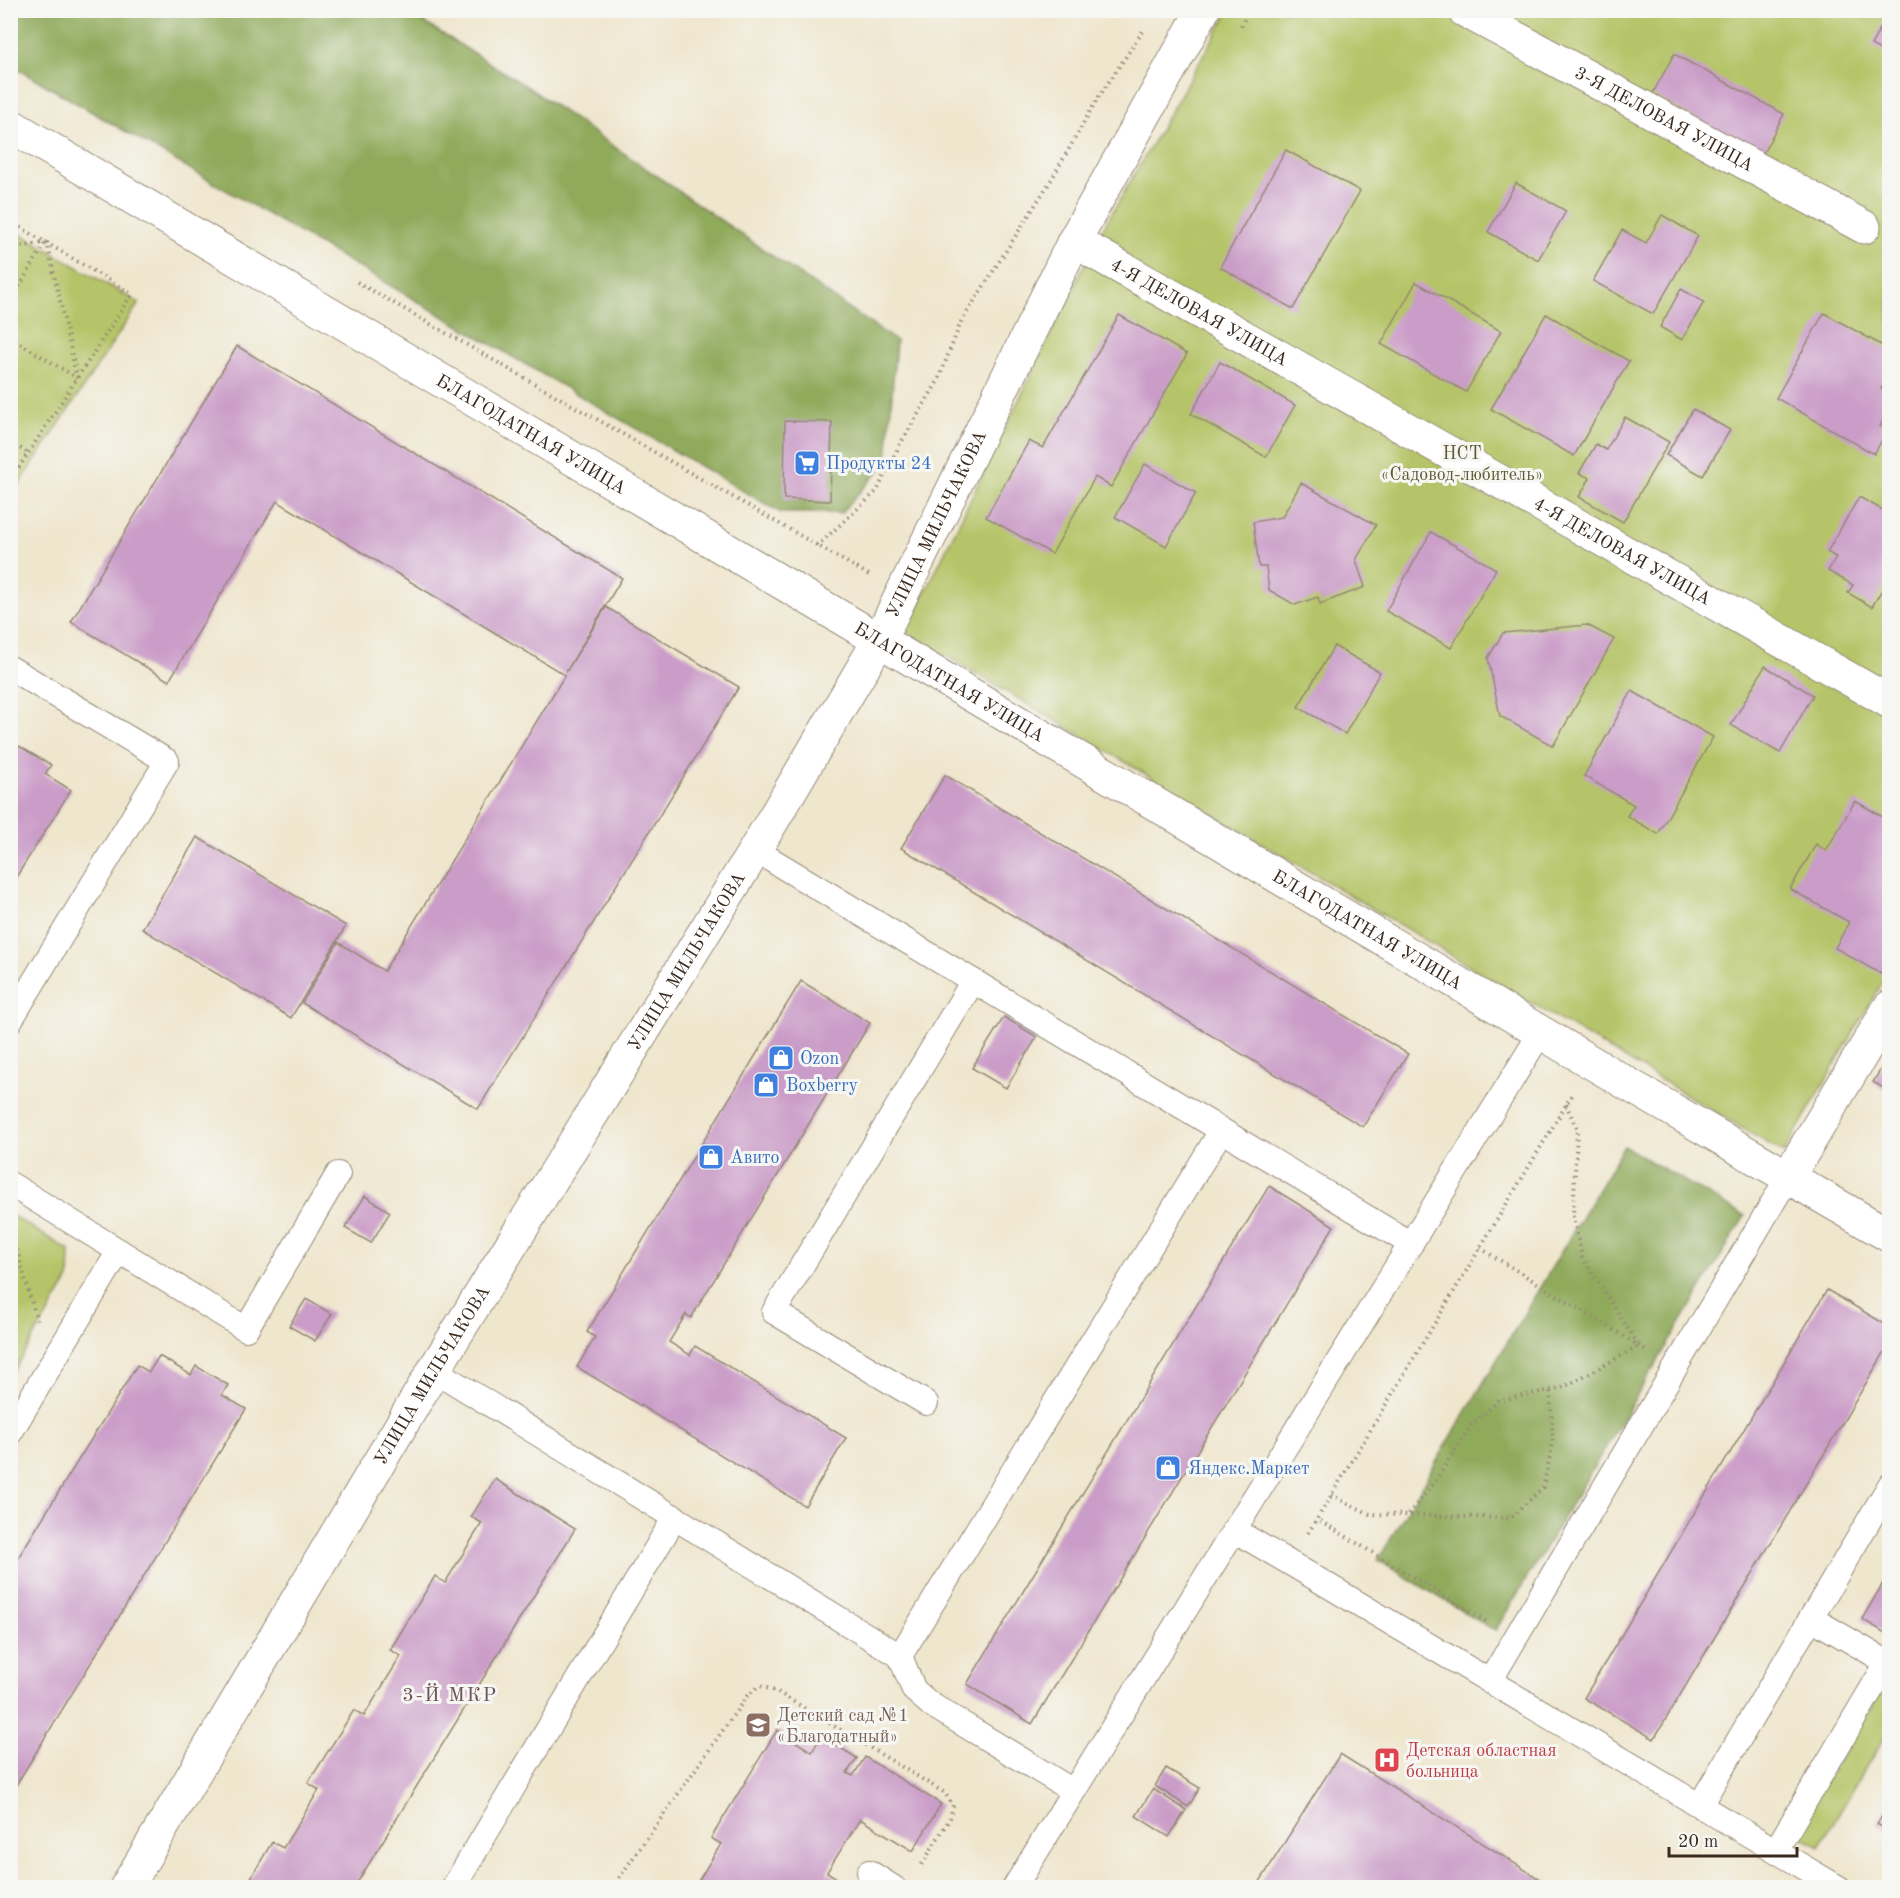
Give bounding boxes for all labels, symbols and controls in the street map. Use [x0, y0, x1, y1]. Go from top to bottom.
street label: 3-Я ДЕЛОВАЯ УЛИЦА [1572, 64, 1757, 175]
street label: 4-Я ДЕЛОВАЯ УЛИЦА [1107, 256, 1291, 370]
street label: БЛАГОДАТНАЯ УЛИЦА [433, 372, 629, 498]
street label: УЛИЦА МИЛЬЧАКОВА [884, 428, 990, 621]
park label: НСТ «Садовод-любитель» [1381, 445, 1543, 484]
supermarket icon: Продукты 24 [792, 448, 822, 478]
place label: Продукты 24 [826, 455, 932, 473]
street label: 4-Я ДЕЛОВАЯ УЛИЦА [1530, 495, 1714, 609]
street label: БЛАГОДАТНАЯ УЛИЦА [851, 620, 1047, 746]
street label: БЛАГОДАТНАЯ УЛИЦА [1269, 867, 1465, 994]
street label: УЛИЦА МИЛЬЧАКОВА [625, 869, 749, 1054]
shop icon: Ozon [766, 1043, 796, 1073]
place label: Ozon [800, 1050, 839, 1068]
shop icon: Boxberry [751, 1070, 781, 1100]
place label: Boxberry [786, 1077, 859, 1095]
shop icon: Авито [696, 1142, 726, 1172]
place label: Авито [730, 1149, 780, 1167]
street label: УЛИЦА МИЛЬЧАКОВА [372, 1283, 494, 1468]
shop icon: Яндекс.Маркет [1153, 1453, 1183, 1483]
place label: Яндекс.Маркет [1188, 1460, 1310, 1478]
district label: 3-Й МКР [402, 1683, 498, 1706]
place label: Детский сад №1 «Благодатный» [777, 1707, 909, 1746]
school or university icon: Детский сад №1 «Благодатный» [743, 1710, 773, 1740]
place label: Детская областная больница [1406, 1742, 1557, 1781]
hospital icon: Детская областная больница [1372, 1745, 1402, 1775]
scale bar [1669, 1820, 1796, 1858]
text: 20 m [1678, 1833, 1718, 1851]

